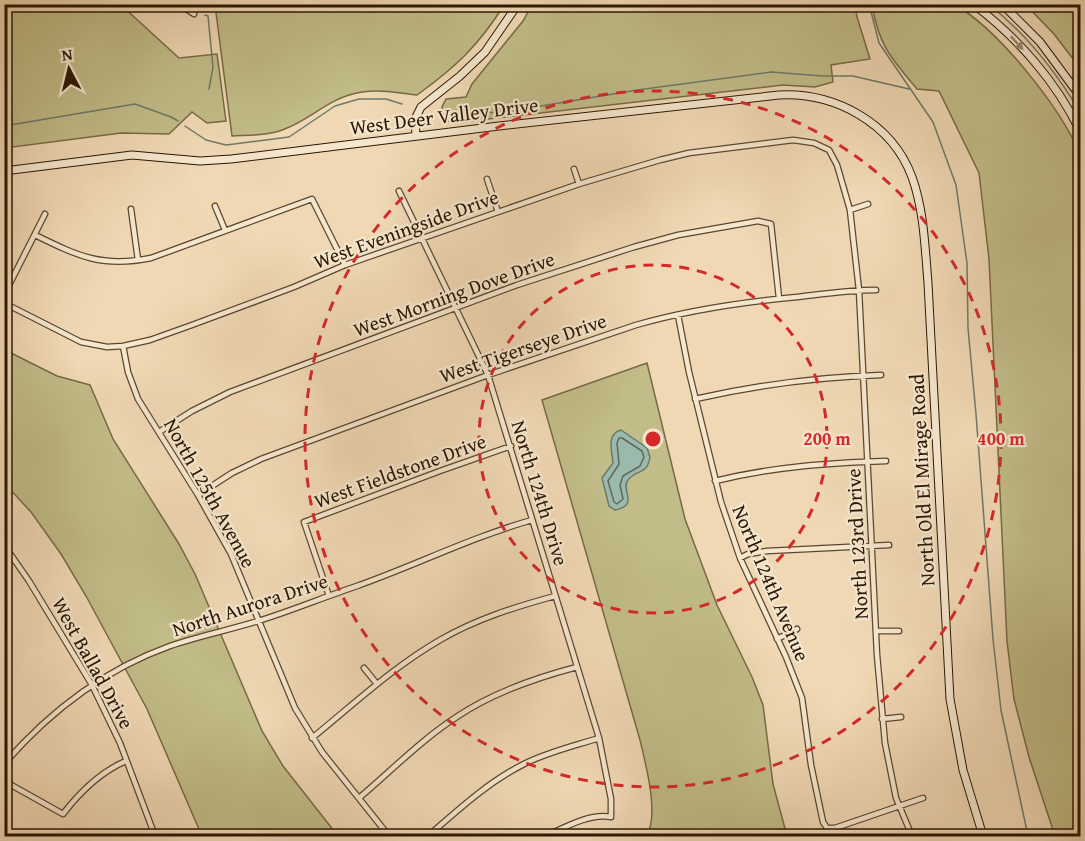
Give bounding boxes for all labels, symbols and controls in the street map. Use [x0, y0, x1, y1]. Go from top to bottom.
one-way arrow [1010, 36, 1024, 51]
north arrow [39, 39, 99, 99]
text: N [60, 42, 74, 67]
street label: West Deer Valley Drive [348, 90, 540, 141]
street label: West Eveningside Drive [309, 182, 502, 275]
street label: West Morning Dove Drive [349, 244, 559, 343]
street label: West Tigerseye Drive [435, 305, 610, 390]
street label: North Old El Mirage Road [901, 373, 942, 587]
street label: North 125th Avenue [157, 413, 264, 573]
street label: North 124th Drive [505, 417, 576, 569]
text: 200 m [803, 425, 851, 452]
text: 400 m [977, 425, 1025, 452]
street label: West Fieldstone Drive [310, 426, 490, 515]
centre of rings [643, 429, 663, 449]
street label: North 123rd Drive [838, 468, 875, 620]
street label: North 124th Avenue [725, 500, 817, 665]
street label: North Aurora Drive [168, 566, 331, 643]
street label: West Ballad Drive [45, 592, 142, 734]

